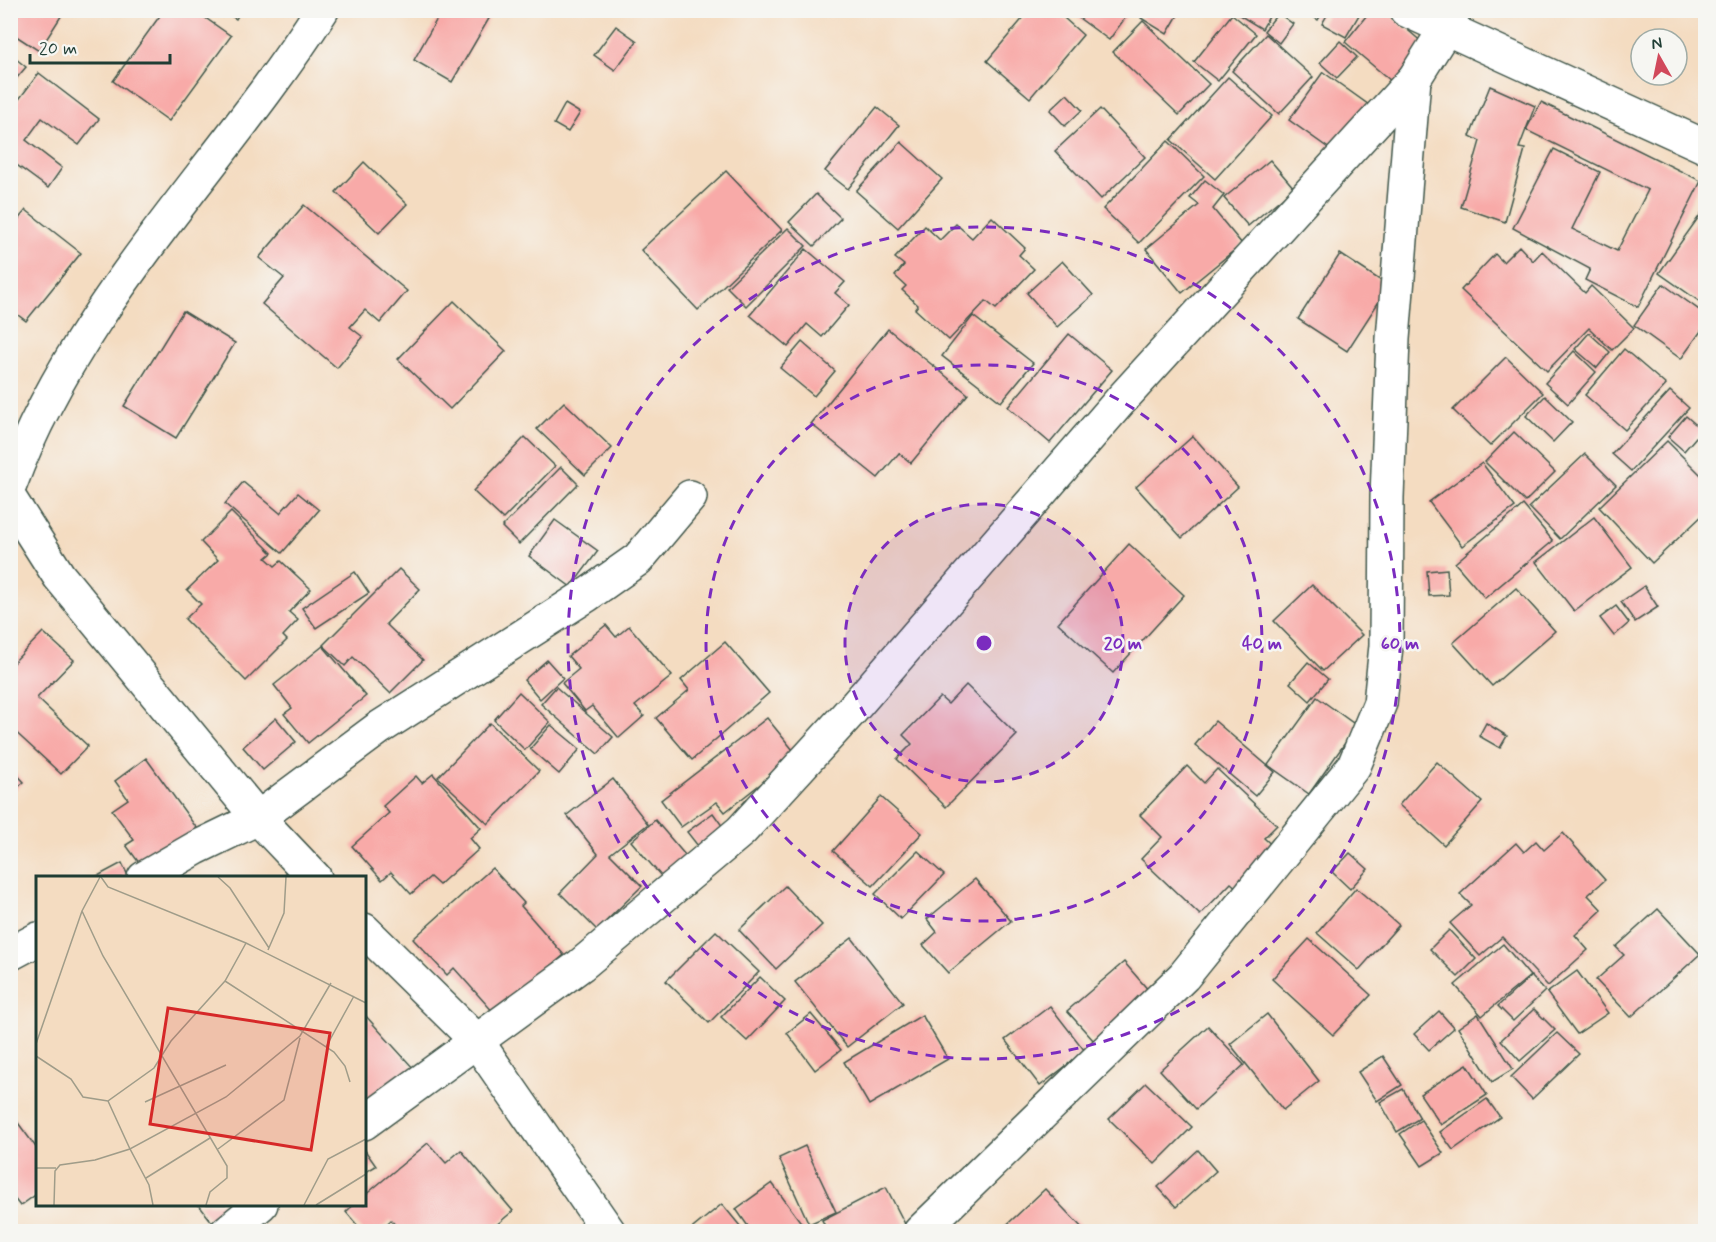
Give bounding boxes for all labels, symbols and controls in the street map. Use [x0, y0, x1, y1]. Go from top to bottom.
scale bar [30, 27, 170, 65]
north arrow [1629, 27, 1689, 87]
text: N [1650, 32, 1664, 55]
text: 20 m [39, 37, 77, 61]
text: 20 m [1104, 632, 1142, 656]
text: 40 m [1242, 632, 1282, 656]
text: 60 m [1381, 632, 1419, 656]
centre of rings [974, 633, 994, 653]
inset map [36, 876, 366, 1206]

